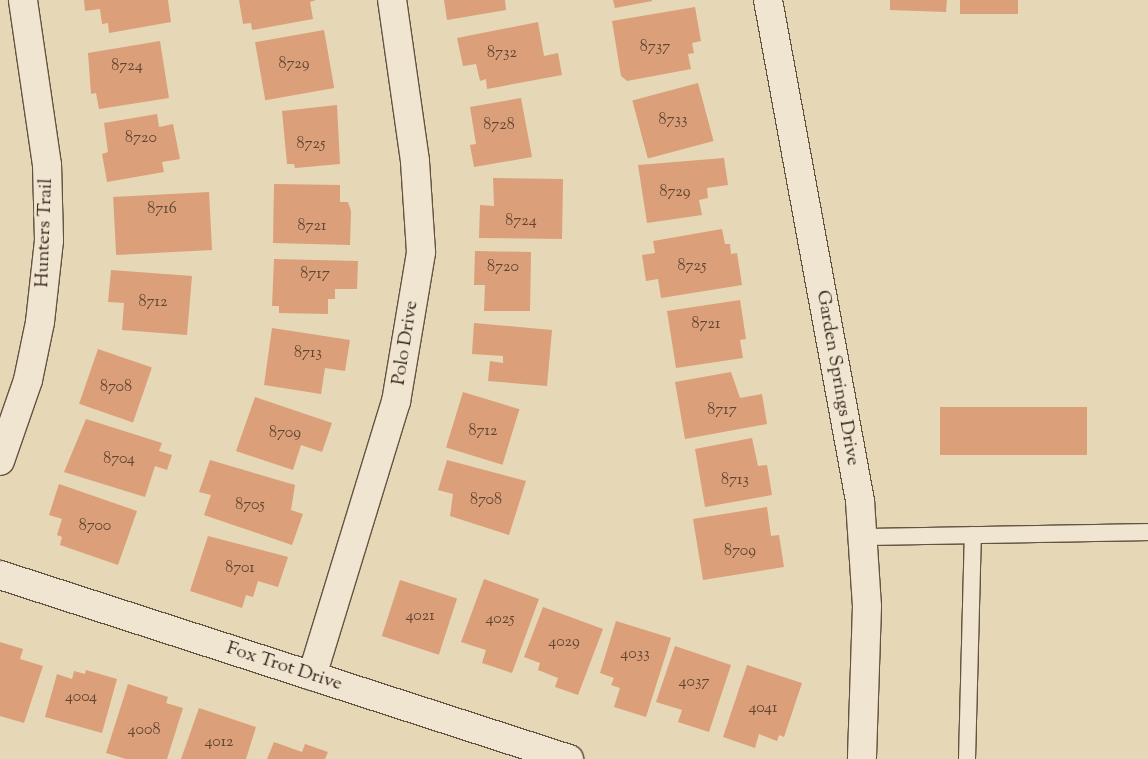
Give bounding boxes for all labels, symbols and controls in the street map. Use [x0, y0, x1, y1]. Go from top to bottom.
house number: 8737 [640, 38, 670, 58]
house number: 8732 [487, 44, 517, 64]
house number: 8729 [278, 55, 310, 75]
house number: 8724 [111, 57, 143, 77]
house number: 8733 [659, 111, 687, 131]
house number: 8728 [483, 116, 515, 136]
house number: 8720 [125, 129, 157, 149]
house number: 8725 [297, 135, 325, 155]
street label: Hunters Trail [32, 178, 58, 288]
house number: 8729 [659, 183, 691, 203]
house number: 8716 [147, 200, 177, 220]
house number: 8724 [505, 212, 537, 232]
house number: 8721 [298, 217, 326, 237]
house number: 8725 [678, 257, 706, 277]
house number: 8720 [487, 258, 519, 278]
house number: 8717 [300, 265, 330, 285]
street label: Garden Springs Drive [810, 288, 864, 468]
house number: 8712 [139, 293, 167, 313]
street label: Polo Drive [388, 299, 424, 387]
house number: 8721 [692, 315, 720, 335]
house number: 8713 [294, 344, 322, 364]
house number: 8708 [100, 378, 132, 398]
house number: 8717 [707, 401, 737, 421]
house number: 8712 [469, 422, 497, 442]
house number: 8709 [269, 424, 301, 444]
house number: 8704 [103, 450, 135, 470]
house number: 8713 [721, 471, 749, 491]
house number: 8708 [470, 491, 502, 511]
house number: 8705 [235, 496, 265, 516]
house number: 8700 [79, 517, 111, 537]
house number: 8709 [724, 542, 756, 562]
house number: 8701 [225, 559, 255, 579]
house number: 4021 [405, 607, 435, 627]
house number: 4025 [485, 610, 515, 630]
house number: 4029 [548, 633, 580, 653]
street label: Fox Trot Drive [223, 638, 345, 696]
house number: 4033 [620, 645, 650, 665]
house number: 4037 [679, 673, 709, 693]
house number: 4004 [65, 688, 97, 708]
house number: 4041 [748, 699, 778, 719]
house number: 4008 [128, 721, 160, 741]
house number: 4012 [204, 733, 234, 753]

